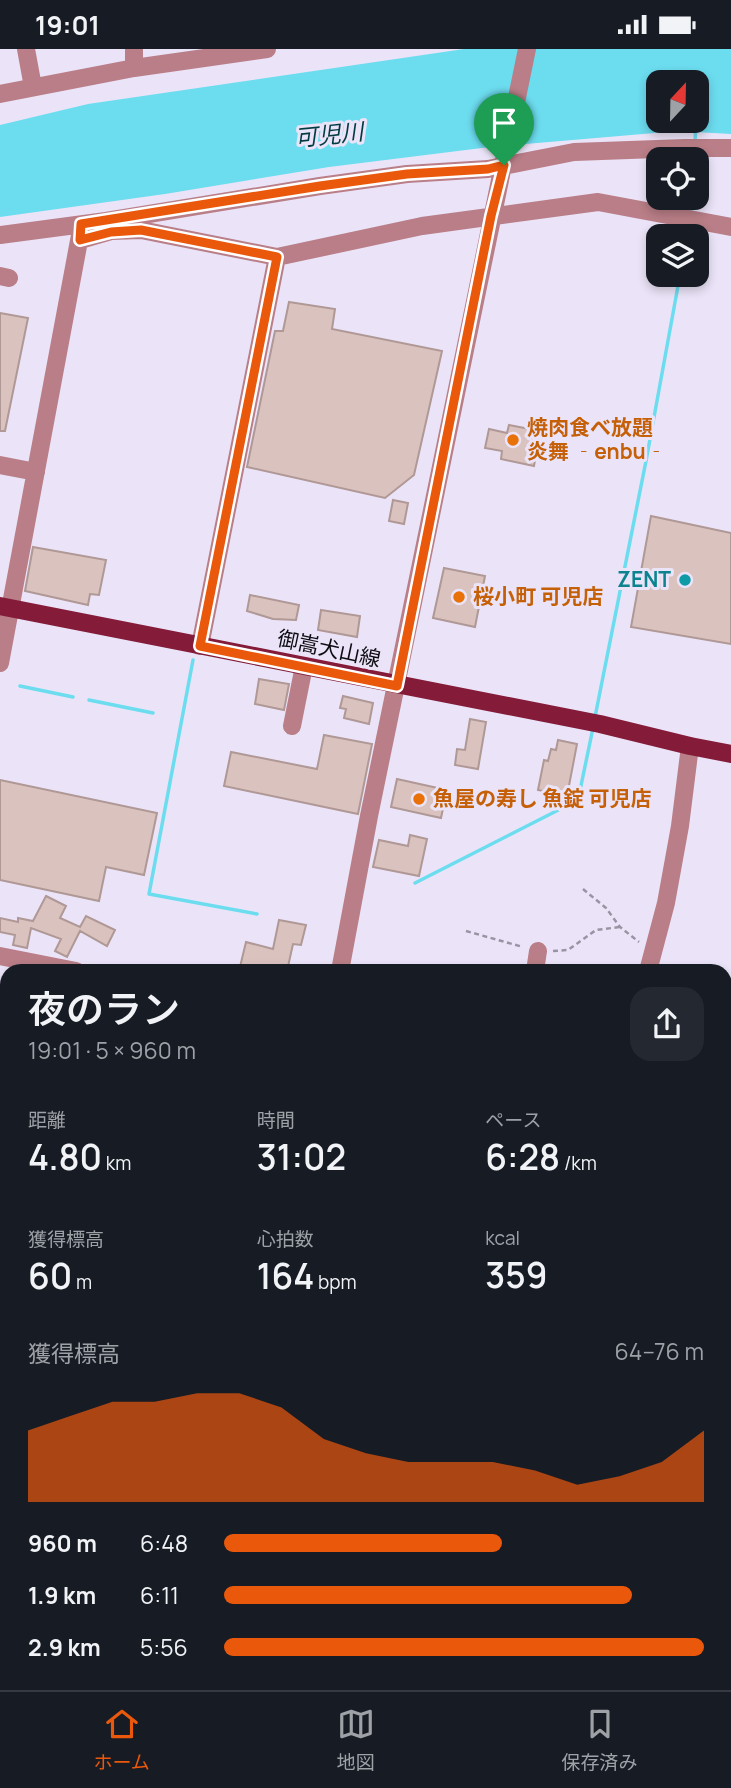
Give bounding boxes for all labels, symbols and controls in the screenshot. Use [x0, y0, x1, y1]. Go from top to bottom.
text: 19:01 [35, 7, 100, 43]
north arrow [646, 70, 709, 133]
map controls [646, 70, 709, 287]
pin [474, 93, 534, 165]
icon: arrive [485, 104, 523, 142]
water label: 可児川 [293, 114, 368, 154]
button: locate [646, 147, 709, 210]
button: layers [646, 224, 709, 287]
place label: 焼肉食べ放題 炎舞 ‐enbu‐ [527, 413, 667, 465]
marker: 焼肉食べ放題 炎舞 ‐enbu‐ [505, 432, 521, 448]
place label: ZENT [617, 565, 671, 593]
marker: ZENT [677, 572, 693, 588]
place label: 桜小町 可児店 [473, 582, 603, 610]
marker: 桜小町 可児店 [451, 589, 467, 605]
street label: 御嵩犬山線 [275, 623, 383, 673]
place label: 魚屋の寿し 魚錠 可児店 [433, 784, 651, 812]
marker: 魚屋の寿し 魚錠 可児店 [411, 791, 427, 807]
text: 夜のラン [28, 982, 180, 1034]
button: share [630, 987, 704, 1061]
text: 19:01 · 5 × 960 m [28, 1034, 196, 1066]
text: 距離 [28, 1107, 66, 1133]
text: 時間 [257, 1107, 295, 1133]
text: ペース [485, 1107, 541, 1133]
text: 4.80 [28, 1133, 102, 1181]
text: 31:02 [257, 1133, 346, 1181]
text: 6:28 [485, 1133, 560, 1181]
text: km [102, 1150, 131, 1176]
text: /km [560, 1150, 597, 1176]
text: kcal [485, 1225, 520, 1251]
text: 獲得標高 [28, 1226, 104, 1252]
text: 心拍数 [257, 1226, 314, 1252]
text: 359 [485, 1251, 548, 1299]
text: 60 [28, 1252, 72, 1300]
text: 164 [257, 1252, 314, 1300]
text: m [72, 1269, 92, 1295]
text: bpm [314, 1269, 357, 1295]
text: 64–76 m [615, 1335, 704, 1367]
text: 獲得標高 [28, 1337, 120, 1369]
text: 960 m [28, 1527, 97, 1559]
text: 6:48 [140, 1527, 188, 1559]
text: 1.9 km [28, 1579, 96, 1611]
text: 6:11 [140, 1579, 179, 1611]
text: 2.9 km [28, 1631, 101, 1663]
text: 5:56 [140, 1631, 188, 1663]
tab: ホーム [93, 1705, 150, 1775]
tab: 地図 [337, 1705, 375, 1775]
tab: 保存済み [562, 1705, 638, 1775]

